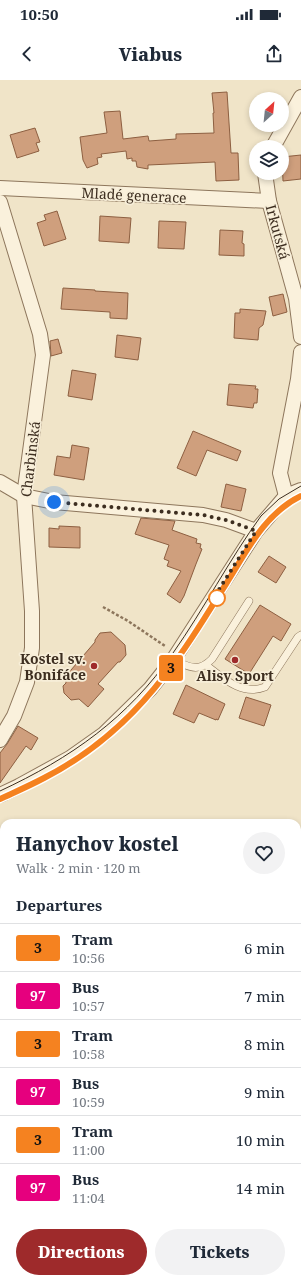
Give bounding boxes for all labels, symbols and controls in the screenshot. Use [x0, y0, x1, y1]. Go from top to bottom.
text: 10:50 [20, 4, 58, 24]
text: Viabus [119, 42, 182, 66]
icon: back [16, 43, 38, 65]
icon: share [263, 43, 285, 65]
north arrow [249, 92, 289, 132]
map controls [249, 92, 289, 180]
button: layers [249, 140, 289, 180]
street label: Mladé generace [81, 183, 187, 207]
street label: Irkutská [262, 202, 294, 262]
street label: Charbinská [16, 420, 44, 498]
your location [44, 492, 64, 512]
unlabelled marker [208, 589, 226, 607]
place label: Kostel sv. Bonifáce [20, 649, 86, 684]
line badge: 3 [158, 655, 184, 681]
marker: Alisy Sport [230, 655, 240, 665]
text: 3 [167, 658, 175, 677]
marker: Kostel sv. Bonifáce [89, 661, 99, 671]
place label: Alisy Sport [196, 666, 274, 685]
text: Hanychov kostel [16, 831, 178, 857]
button: heart [243, 832, 285, 874]
text: Walk · 2 min · 120 m [16, 859, 141, 877]
text: Departures [16, 895, 102, 915]
text: Tram [72, 929, 113, 949]
text: 3 [34, 938, 42, 957]
text: 6 min [244, 938, 285, 958]
text: 10:56 [72, 949, 105, 967]
text: Bus [72, 977, 99, 997]
text: 97 [30, 986, 46, 1005]
text: 7 min [244, 986, 285, 1006]
text: 10:57 [72, 997, 105, 1015]
text: Tram [72, 1025, 113, 1045]
text: 3 [34, 1034, 42, 1053]
text: 8 min [244, 1034, 285, 1054]
text: 10:58 [72, 1045, 105, 1063]
text: Bus [72, 1073, 99, 1093]
text: 97 [30, 1082, 46, 1101]
text: 9 min [244, 1082, 285, 1102]
text: 10:59 [72, 1093, 105, 1111]
text: Tram [72, 1121, 113, 1141]
text: 3 [34, 1130, 42, 1149]
text: 10 min [236, 1130, 285, 1150]
text: 11:00 [72, 1141, 105, 1159]
text: Bus [72, 1169, 99, 1189]
text: 97 [30, 1178, 46, 1197]
text: 14 min [236, 1178, 285, 1198]
text: 11:04 [72, 1189, 105, 1207]
button: Directions [16, 1229, 147, 1275]
button: Tickets [155, 1229, 285, 1275]

